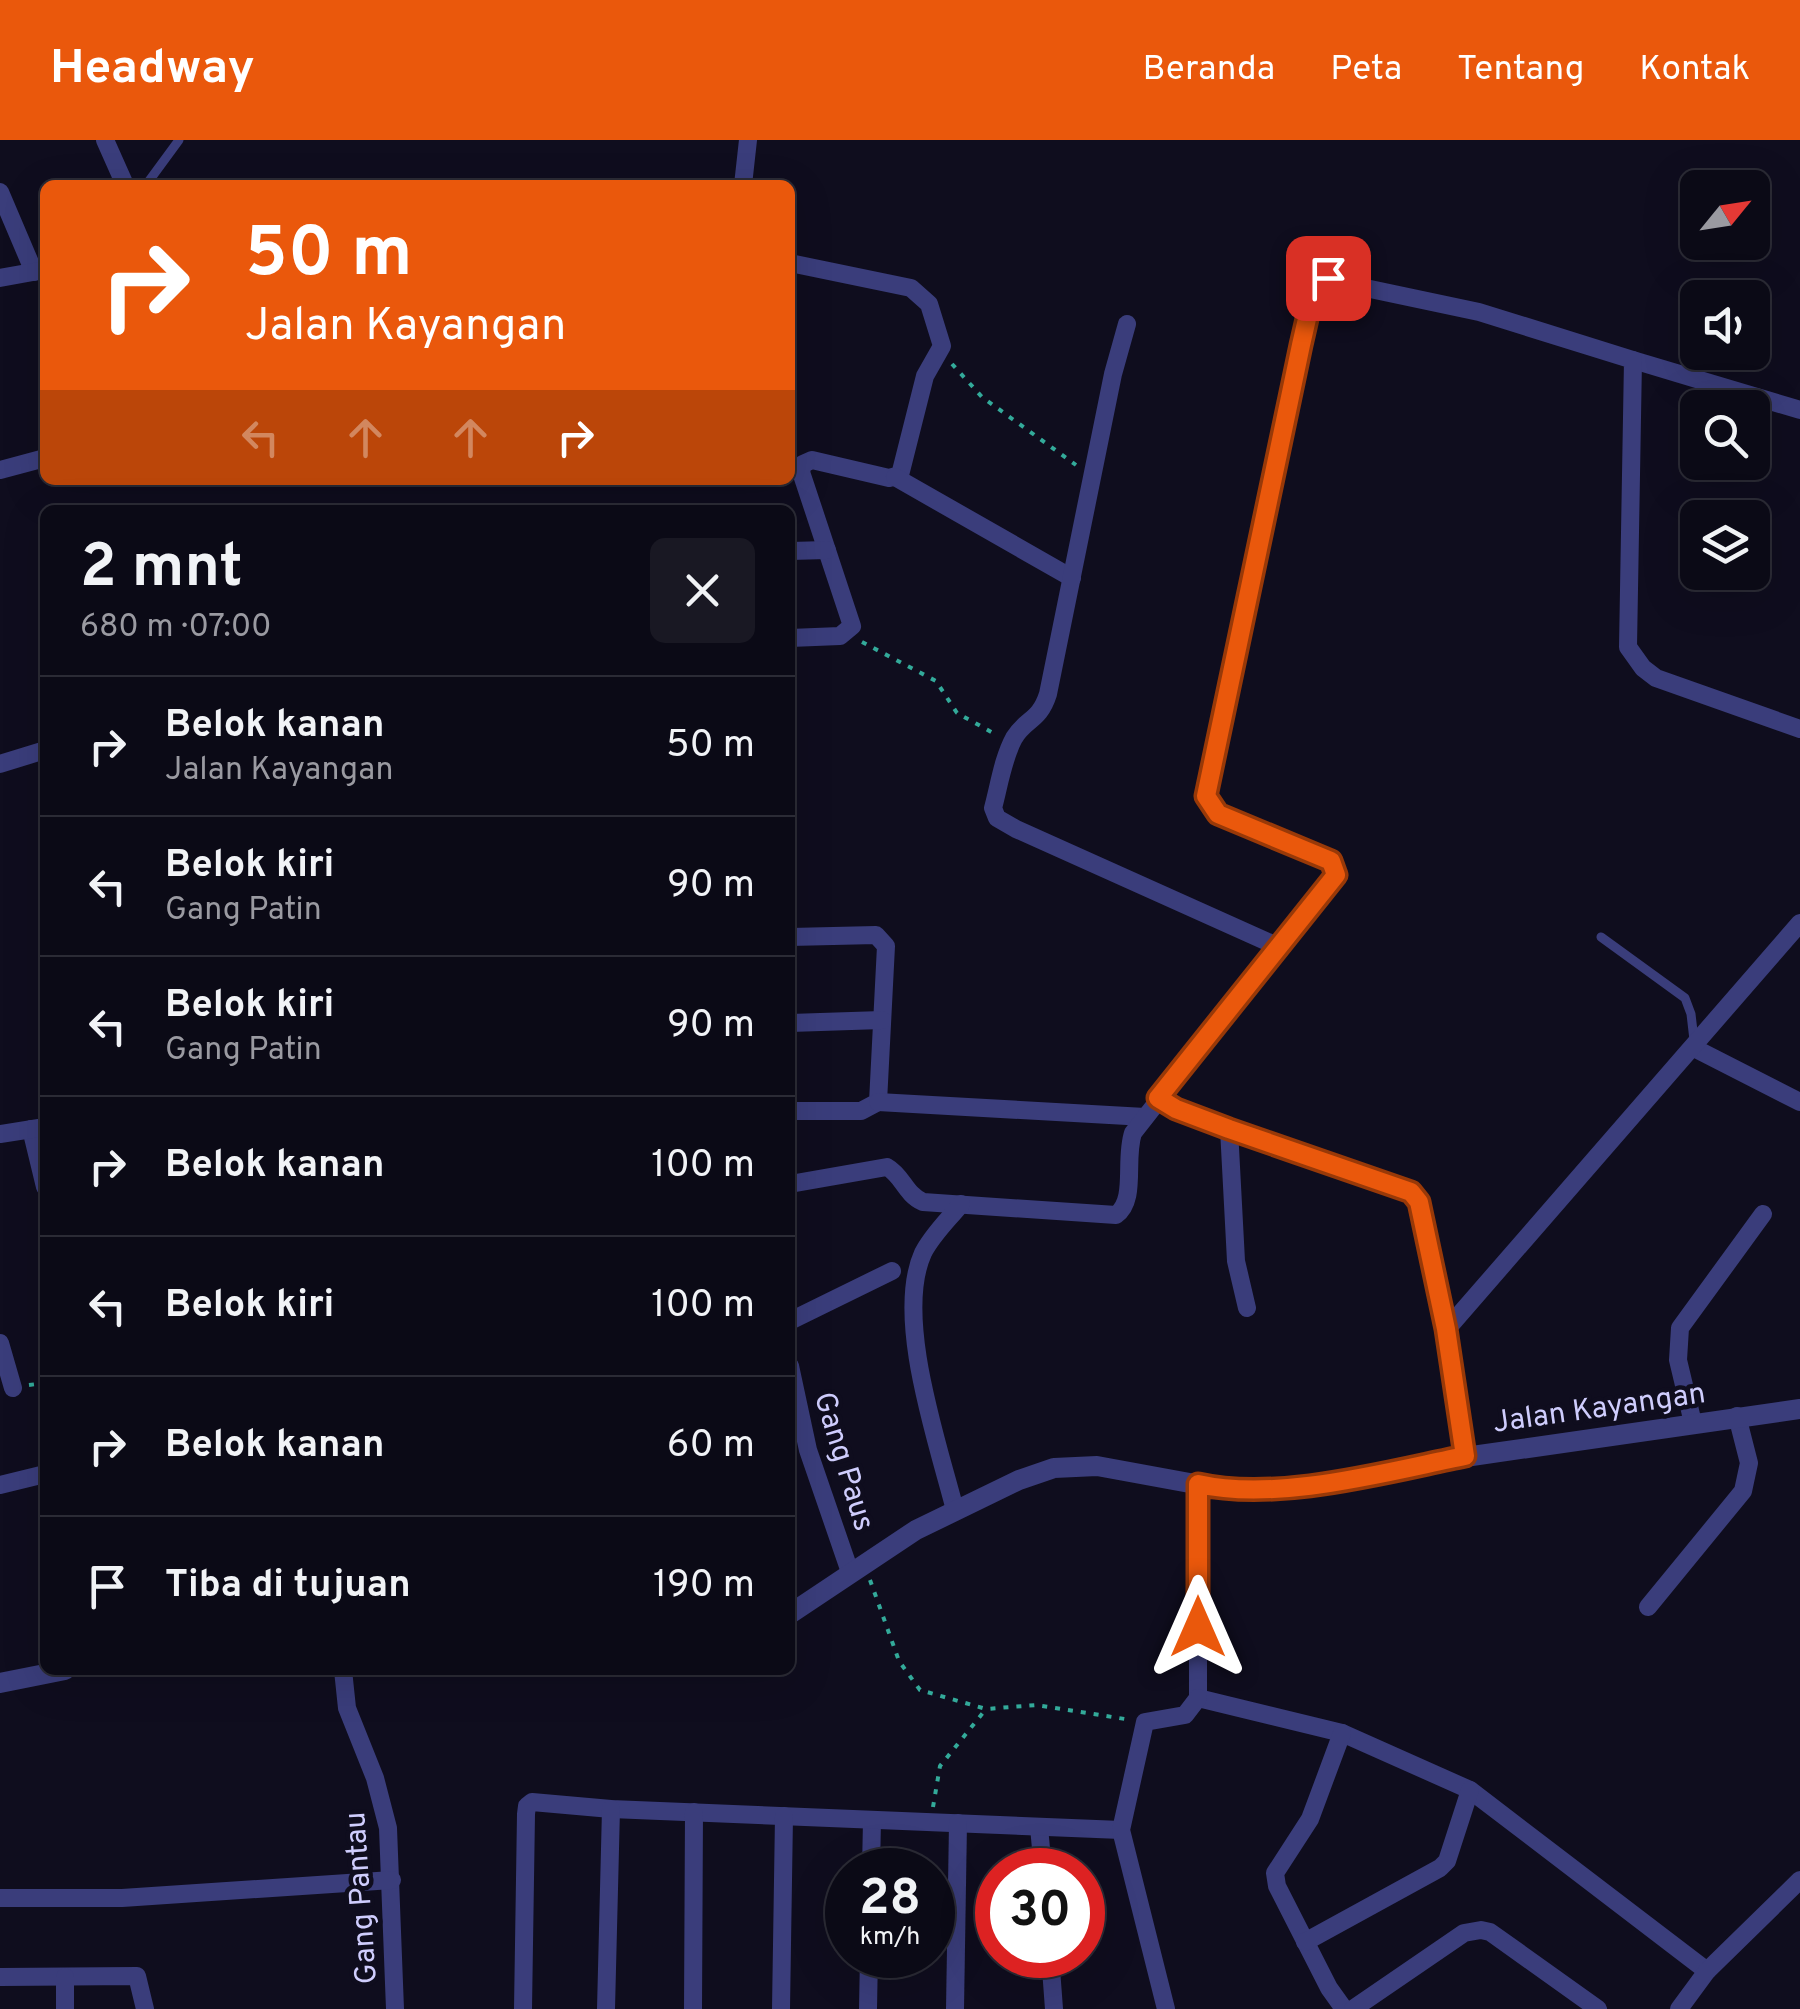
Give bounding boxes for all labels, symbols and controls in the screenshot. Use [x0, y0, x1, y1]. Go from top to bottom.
text: Headway [50, 40, 255, 100]
text: Beranda [1143, 48, 1275, 92]
text: Peta [1330, 48, 1402, 92]
text: Tentang [1457, 48, 1584, 92]
text: Kontak [1639, 48, 1750, 92]
north arrow [1680, 170, 1770, 260]
map controls [1680, 170, 1770, 590]
text: 50 m [245, 212, 412, 301]
icon: right [80, 220, 210, 350]
pin [1286, 236, 1371, 321]
icon: arrive [1301, 251, 1356, 306]
button: sound [1680, 280, 1770, 370]
text: Jalan Kayangan [245, 299, 566, 356]
button: search [1680, 390, 1770, 480]
icon: left [233, 410, 288, 465]
icon: ahead [338, 410, 393, 465]
icon: ahead [443, 410, 498, 465]
icon: right [548, 410, 603, 465]
button: layers [1680, 500, 1770, 590]
text: 2 mnt [80, 532, 243, 608]
button: close [650, 538, 755, 643]
text: 680 m · 07:00 [80, 608, 272, 648]
text: Belok kanan [165, 702, 384, 751]
icon: right [80, 719, 135, 774]
text: 50 m [666, 722, 755, 771]
text: Jalan Kayangan [165, 751, 393, 791]
text: Belok kiri [165, 842, 334, 891]
icon: left [80, 859, 135, 914]
text: 90 m [667, 862, 755, 911]
text: Gang Patin [165, 891, 322, 931]
text: Belok kiri [165, 982, 334, 1031]
icon: left [80, 999, 135, 1054]
text: 90 m [667, 1002, 755, 1051]
text: Gang Patin [165, 1031, 322, 1071]
icon: right [80, 1139, 135, 1194]
text: Belok kanan [165, 1142, 384, 1191]
text: 100 m [651, 1142, 755, 1191]
icon: left [80, 1279, 135, 1334]
text: Belok kiri [165, 1282, 334, 1331]
text: 100 m [651, 1282, 755, 1331]
street label: Jalan Kayangan [1491, 1376, 1708, 1443]
street label: Gang Paus [804, 1388, 881, 1536]
icon: right [80, 1419, 135, 1474]
text: Belok kanan [165, 1422, 384, 1471]
text: 60 m [667, 1422, 755, 1471]
icon: arrive [80, 1559, 135, 1614]
text: Tiba di tujuan [165, 1562, 411, 1611]
text: 190 m [653, 1562, 755, 1611]
position arrow [1146, 1575, 1250, 1679]
street label: Gang Pantau [338, 1810, 387, 1985]
speed limit sign: 30 [975, 1848, 1105, 1978]
text: 28 [859, 1869, 921, 1932]
text: km/h [860, 1922, 920, 1954]

